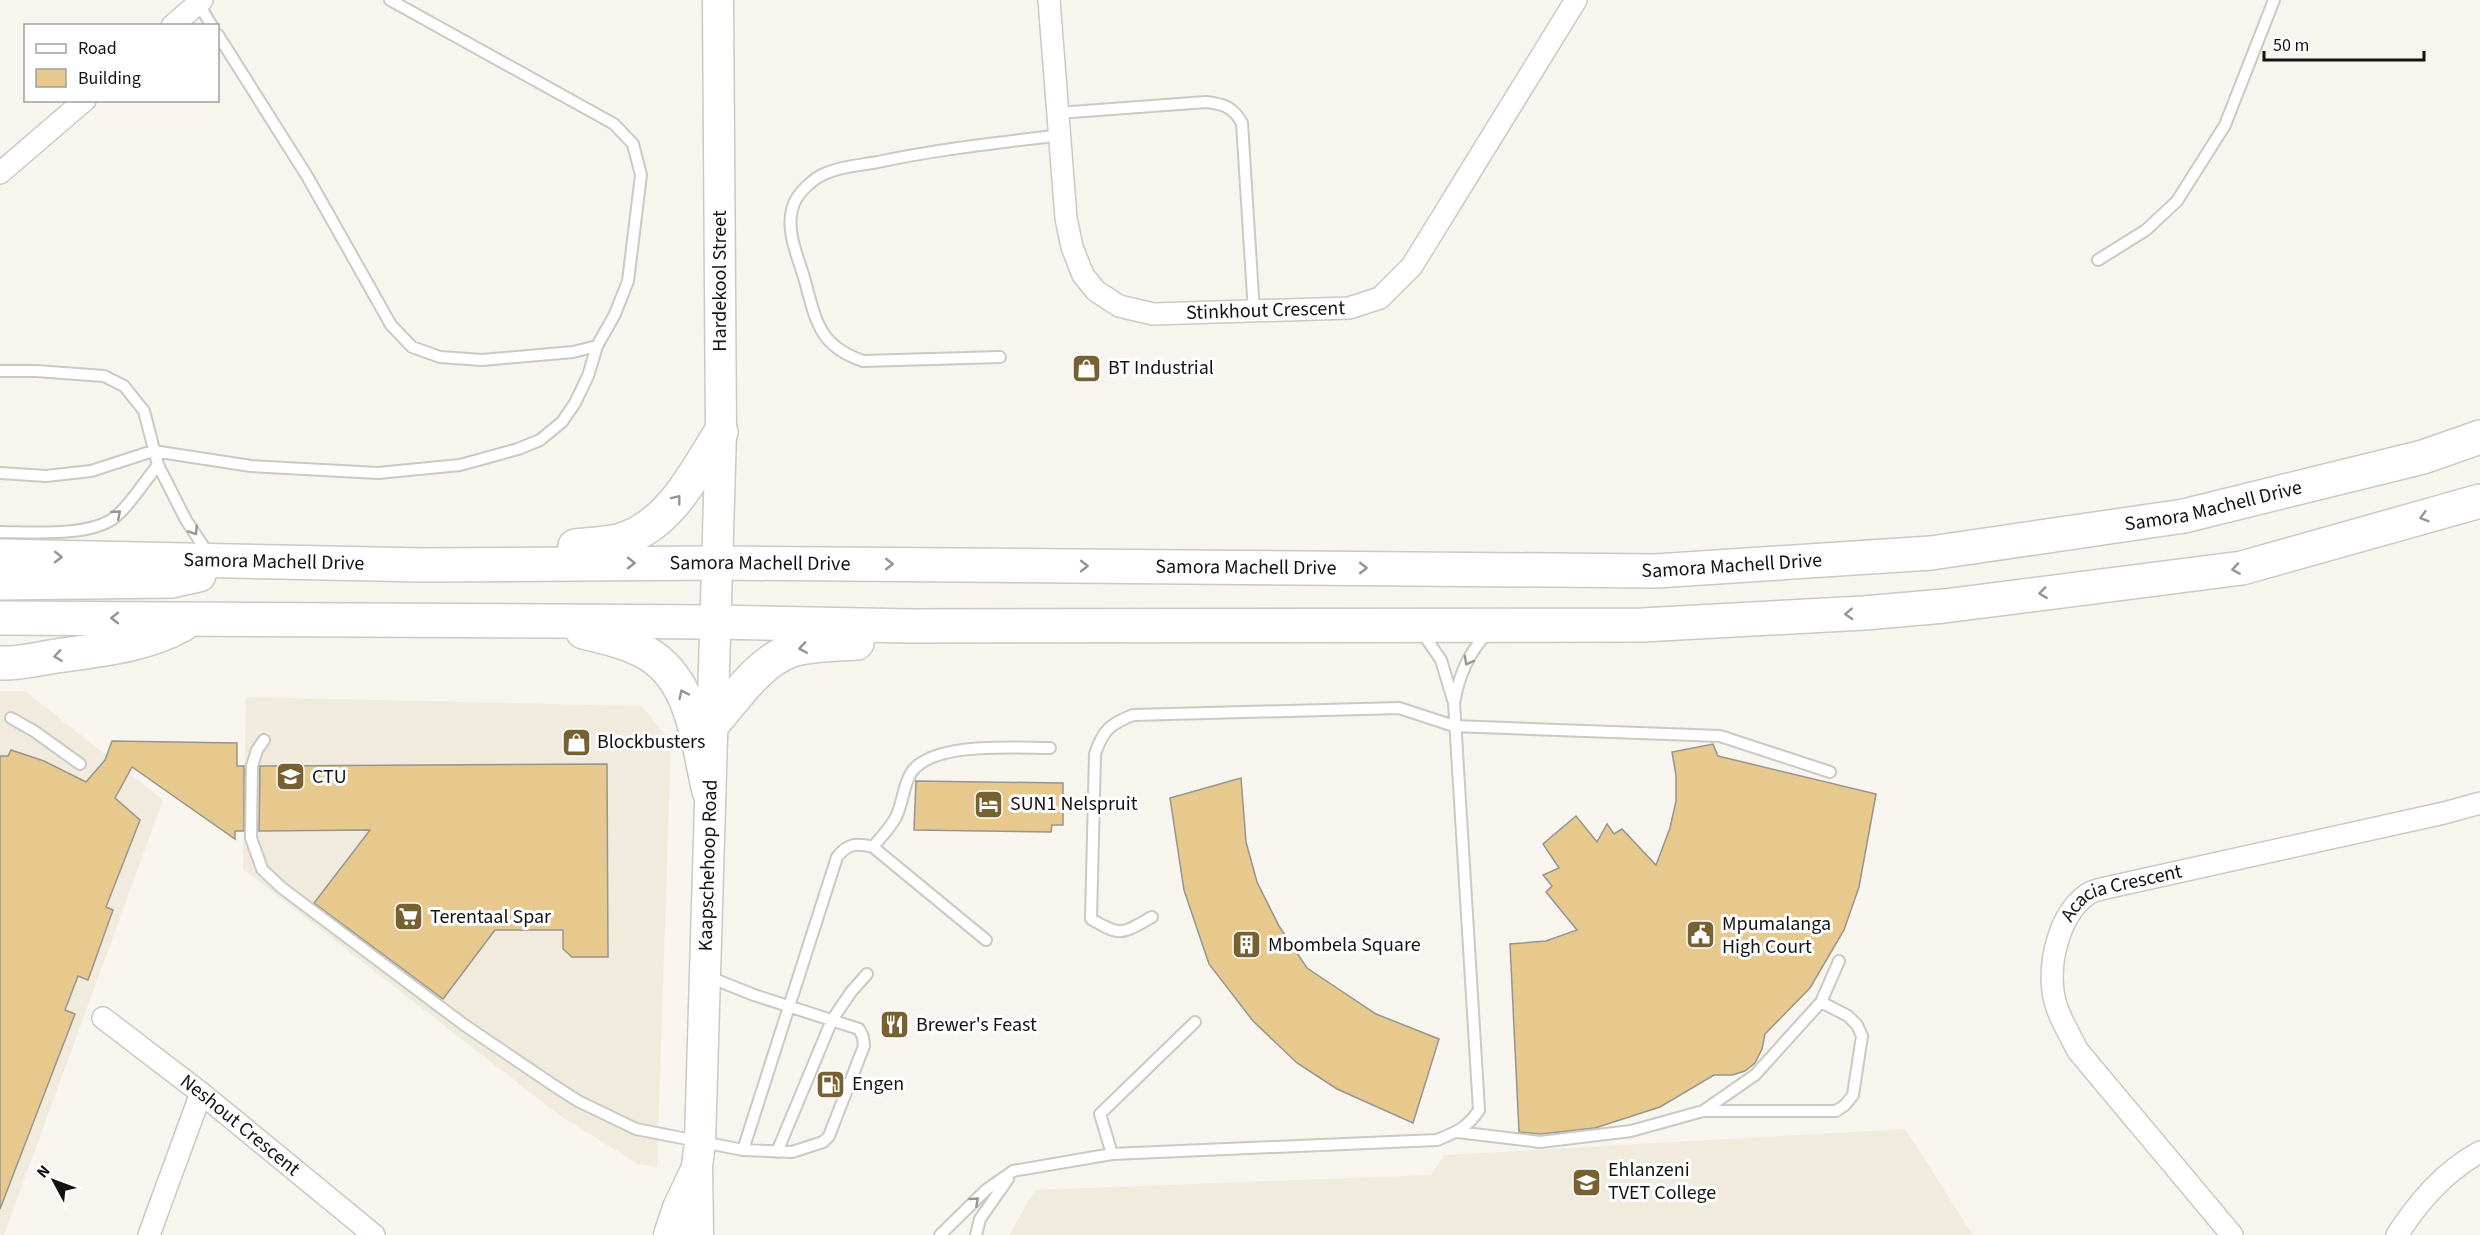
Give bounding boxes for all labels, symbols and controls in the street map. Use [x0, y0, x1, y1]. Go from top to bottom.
legend [24, 24, 219, 102]
scale bar [2264, 24, 2424, 62]
text: 50 m [2273, 33, 2309, 58]
text: Road [78, 36, 117, 61]
text: Building [78, 66, 141, 91]
street label: Hardekool Street [706, 210, 734, 352]
street label: Stinkhout Crescent [1186, 294, 1346, 327]
shop icon: BT Industrial [1071, 352, 1103, 384]
place label: BT Industrial [1108, 354, 1214, 382]
street label: Samora Machell Drive [2123, 473, 2305, 539]
one-way arrow [669, 495, 680, 506]
one-way arrow [110, 510, 121, 521]
one-way arrow [2419, 510, 2430, 522]
one-way arrow [186, 525, 198, 535]
street label: Samora Machell Drive [183, 546, 365, 578]
street label: Samora Machell Drive [1641, 546, 1823, 585]
street label: Samora Machell Drive [669, 549, 851, 578]
one-way arrow [54, 550, 63, 563]
street label: Samora Machell Drive [1155, 553, 1337, 582]
one-way arrow [627, 557, 636, 569]
one-way arrow [885, 558, 894, 570]
one-way arrow [1080, 560, 1089, 572]
one-way arrow [1359, 562, 1368, 574]
one-way arrow [2231, 562, 2241, 574]
one-way arrow [2038, 587, 2047, 599]
one-way arrow [1844, 607, 1853, 620]
one-way arrow [111, 612, 120, 624]
one-way arrow [799, 642, 808, 654]
one-way arrow [53, 650, 62, 662]
one-way arrow [1464, 655, 1475, 665]
one-way arrow [678, 689, 690, 700]
shop icon: Blockbusters [560, 726, 592, 758]
place label: Blockbusters [597, 728, 705, 756]
school or university icon: CTU [275, 761, 307, 793]
place label: CTU [312, 763, 347, 791]
street label: Kaapschehoop Road [692, 779, 725, 952]
hotel icon: SUN1 Nelspruit [973, 788, 1005, 820]
place label: SUN1 Nelspruit [1010, 790, 1138, 818]
street label: Acacia Crescent [2054, 857, 2185, 927]
supermarket icon: Terentaal Spar [393, 901, 425, 933]
place label: Terentaal Spar [430, 903, 551, 931]
place label: Mpumalanga High Court [1722, 910, 1831, 961]
public building icon: Mpumalanga High Court [1685, 919, 1717, 951]
building icon: Mbombela Square [1231, 929, 1263, 961]
place label: Mbombela Square [1268, 931, 1421, 959]
restaurant icon: Brewer's Feast [879, 1009, 911, 1041]
place label: Brewer's Feast [916, 1011, 1037, 1039]
street label: Neshout Crescent [174, 1068, 306, 1183]
fuel station icon: Engen [815, 1068, 847, 1100]
place label: Engen [852, 1070, 904, 1098]
north arrow [24, 1151, 84, 1211]
place label: Ehlanzeni TVET College [1608, 1156, 1716, 1207]
text: N [32, 1161, 55, 1183]
school or university icon: Ehlanzeni TVET College [1571, 1166, 1603, 1198]
one-way arrow [968, 1197, 978, 1208]

